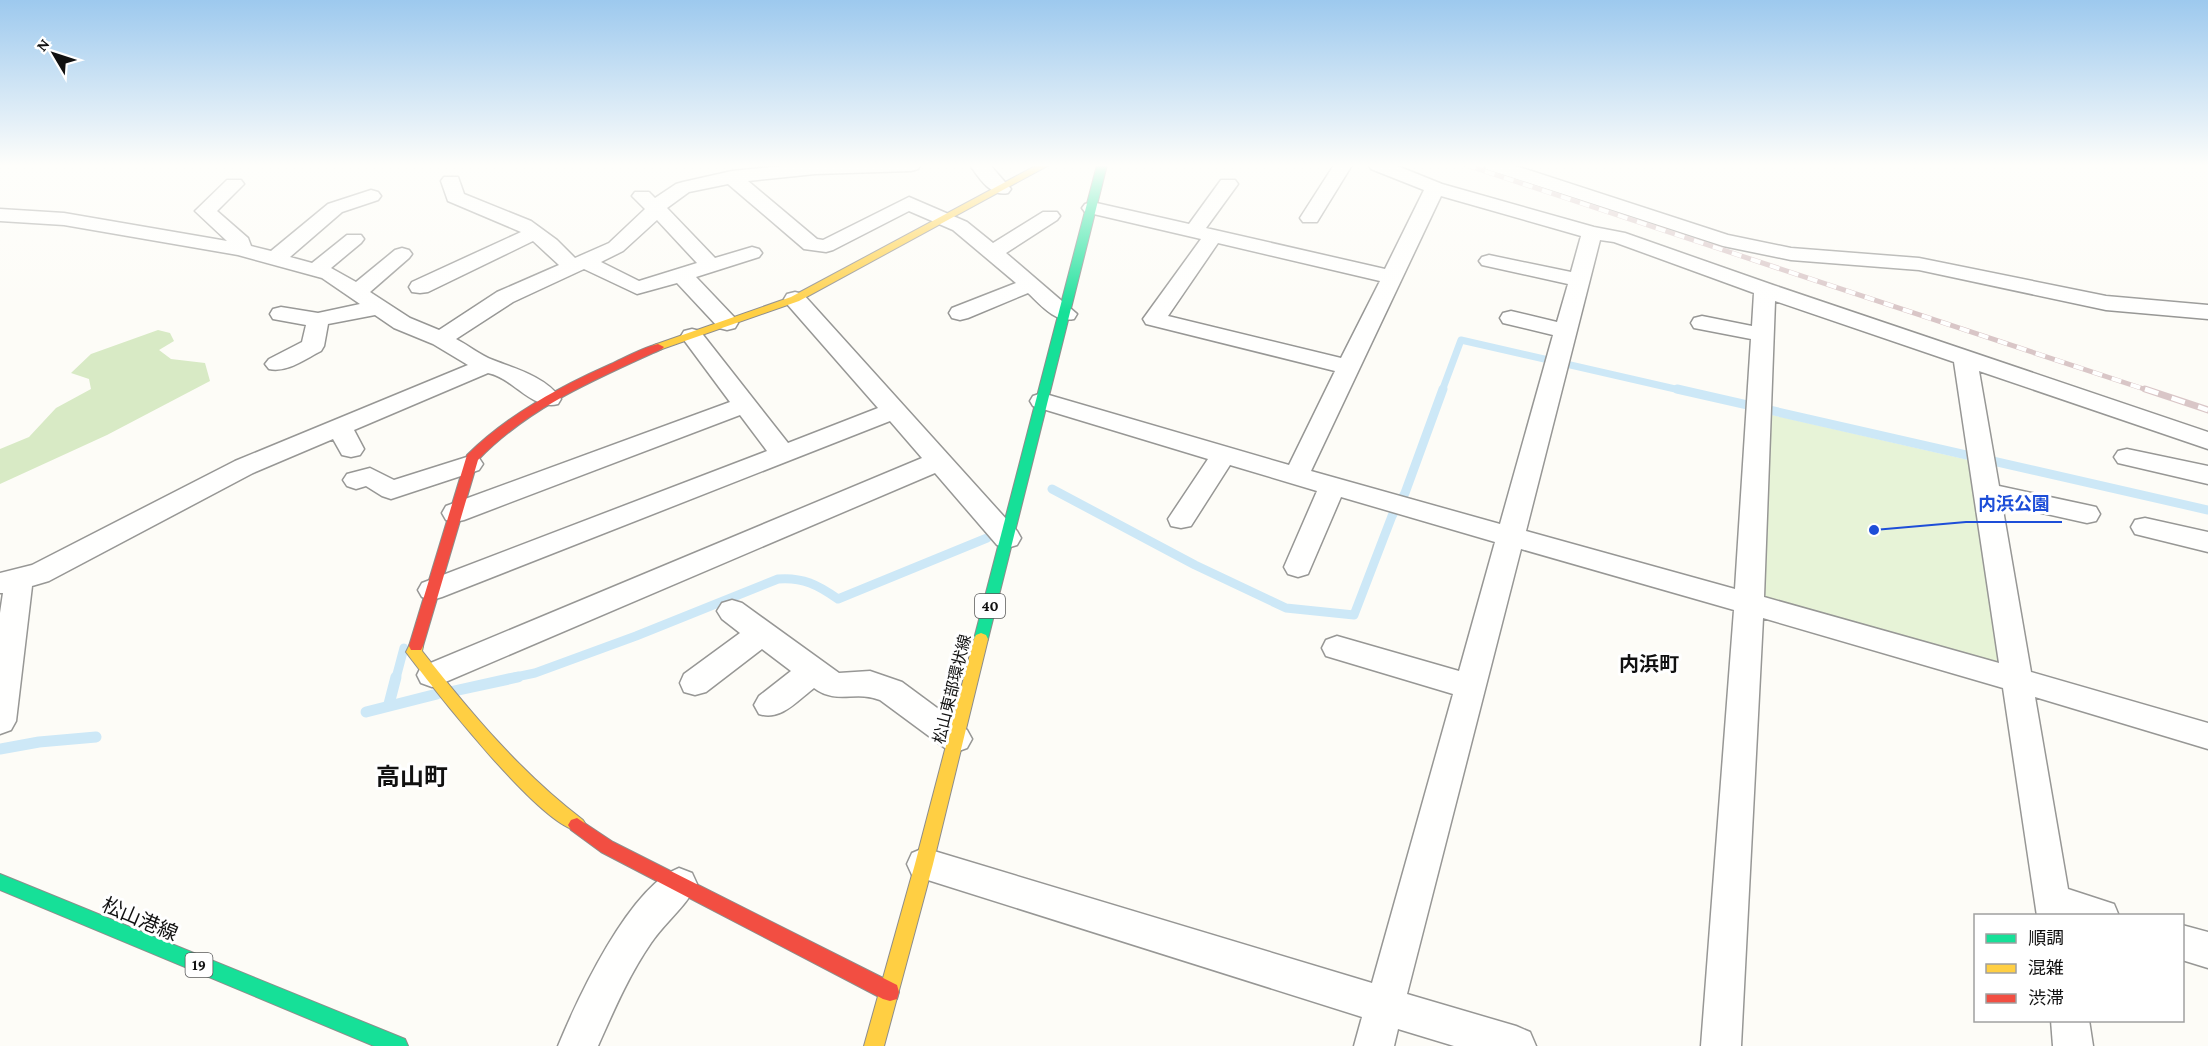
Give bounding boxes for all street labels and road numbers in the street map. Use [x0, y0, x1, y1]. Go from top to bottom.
road number: 40 [975, 594, 1005, 618]
street label: 松山東部環状線 [930, 633, 974, 745]
street label: 松山港線 [99, 893, 181, 945]
road number: 19 [186, 953, 212, 977]

